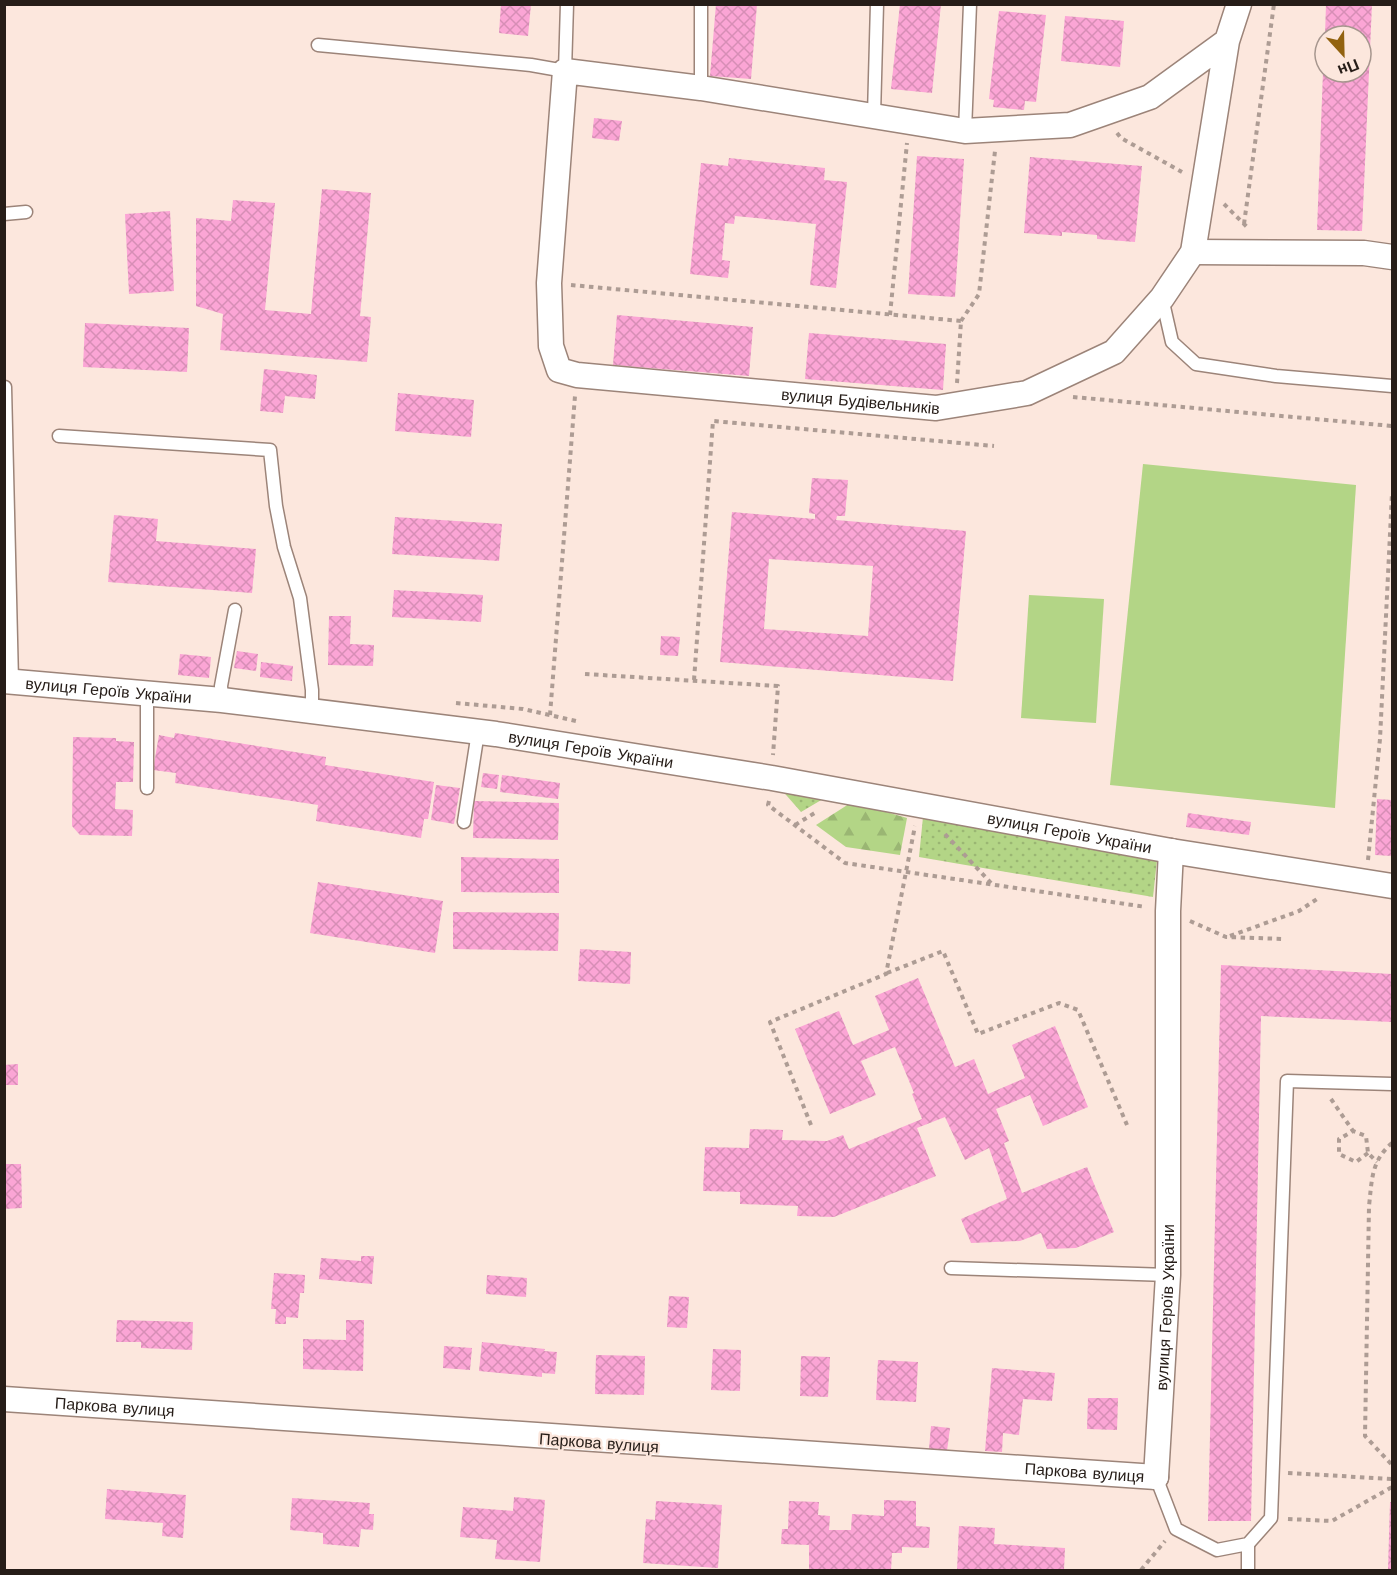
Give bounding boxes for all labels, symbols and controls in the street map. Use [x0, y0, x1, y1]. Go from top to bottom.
north arrow [1313, 24, 1373, 84]
text: Пн [1335, 55, 1362, 80]
street label: вулиця Будівельників [780, 384, 941, 418]
street label: вулиця Героїв України [25, 673, 192, 707]
street label: вулиця Героїв України [507, 727, 675, 772]
street label: вулиця Героїв України [986, 808, 1153, 857]
street label: вулиця Героїв України [1152, 1224, 1178, 1391]
street label: Паркова вулиця [54, 1393, 175, 1420]
street label: Паркова вулиця [539, 1429, 659, 1457]
street label: Паркова вулиця [1024, 1459, 1145, 1486]

